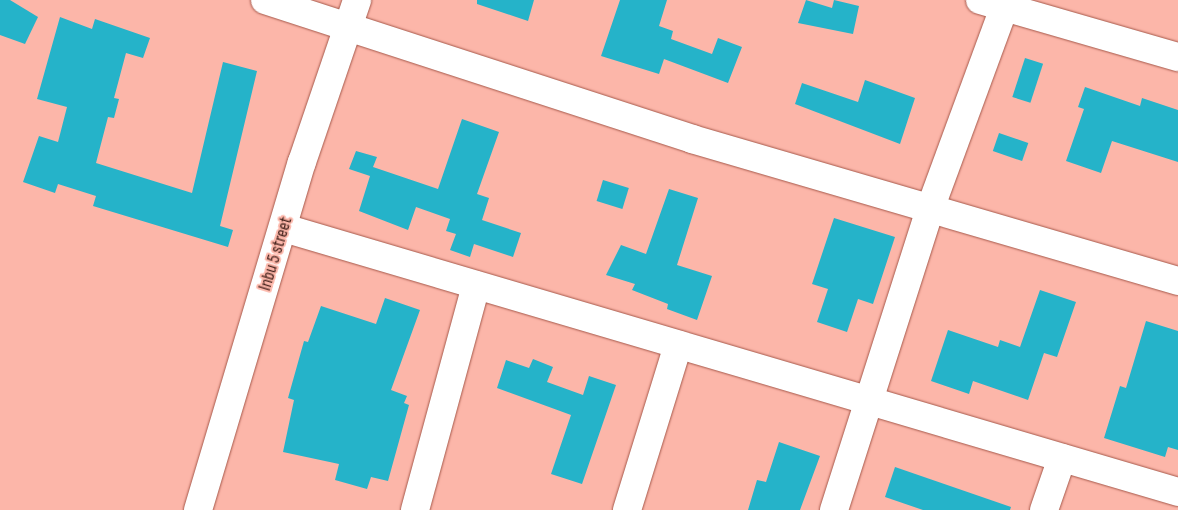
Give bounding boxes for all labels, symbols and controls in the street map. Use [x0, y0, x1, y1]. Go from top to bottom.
street label: Inbu 5 street [255, 214, 297, 294]

